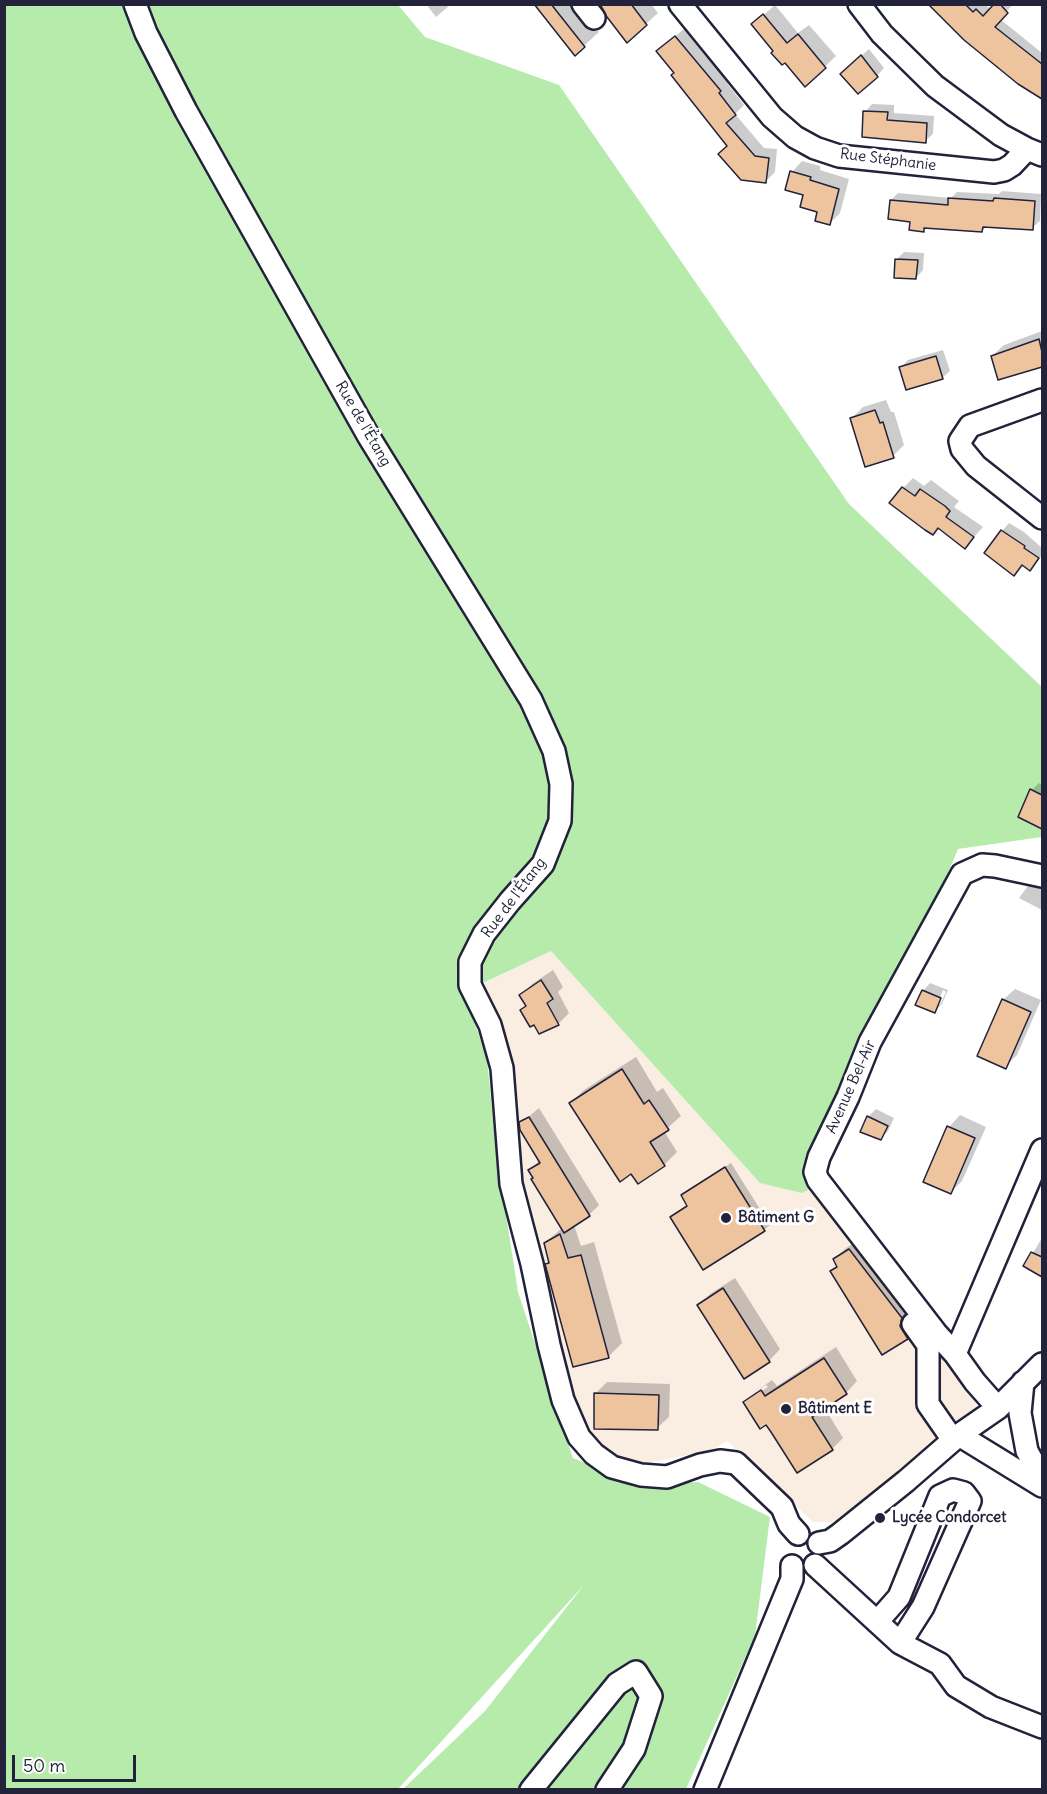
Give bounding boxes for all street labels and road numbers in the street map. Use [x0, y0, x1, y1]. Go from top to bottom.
street label: Rue Stéphanie [839, 145, 937, 175]
street label: Rue de l'Étang [331, 378, 395, 470]
street label: Rue de l'Étang [478, 854, 550, 942]
street label: Avenue Bel-Air [822, 1037, 880, 1137]

